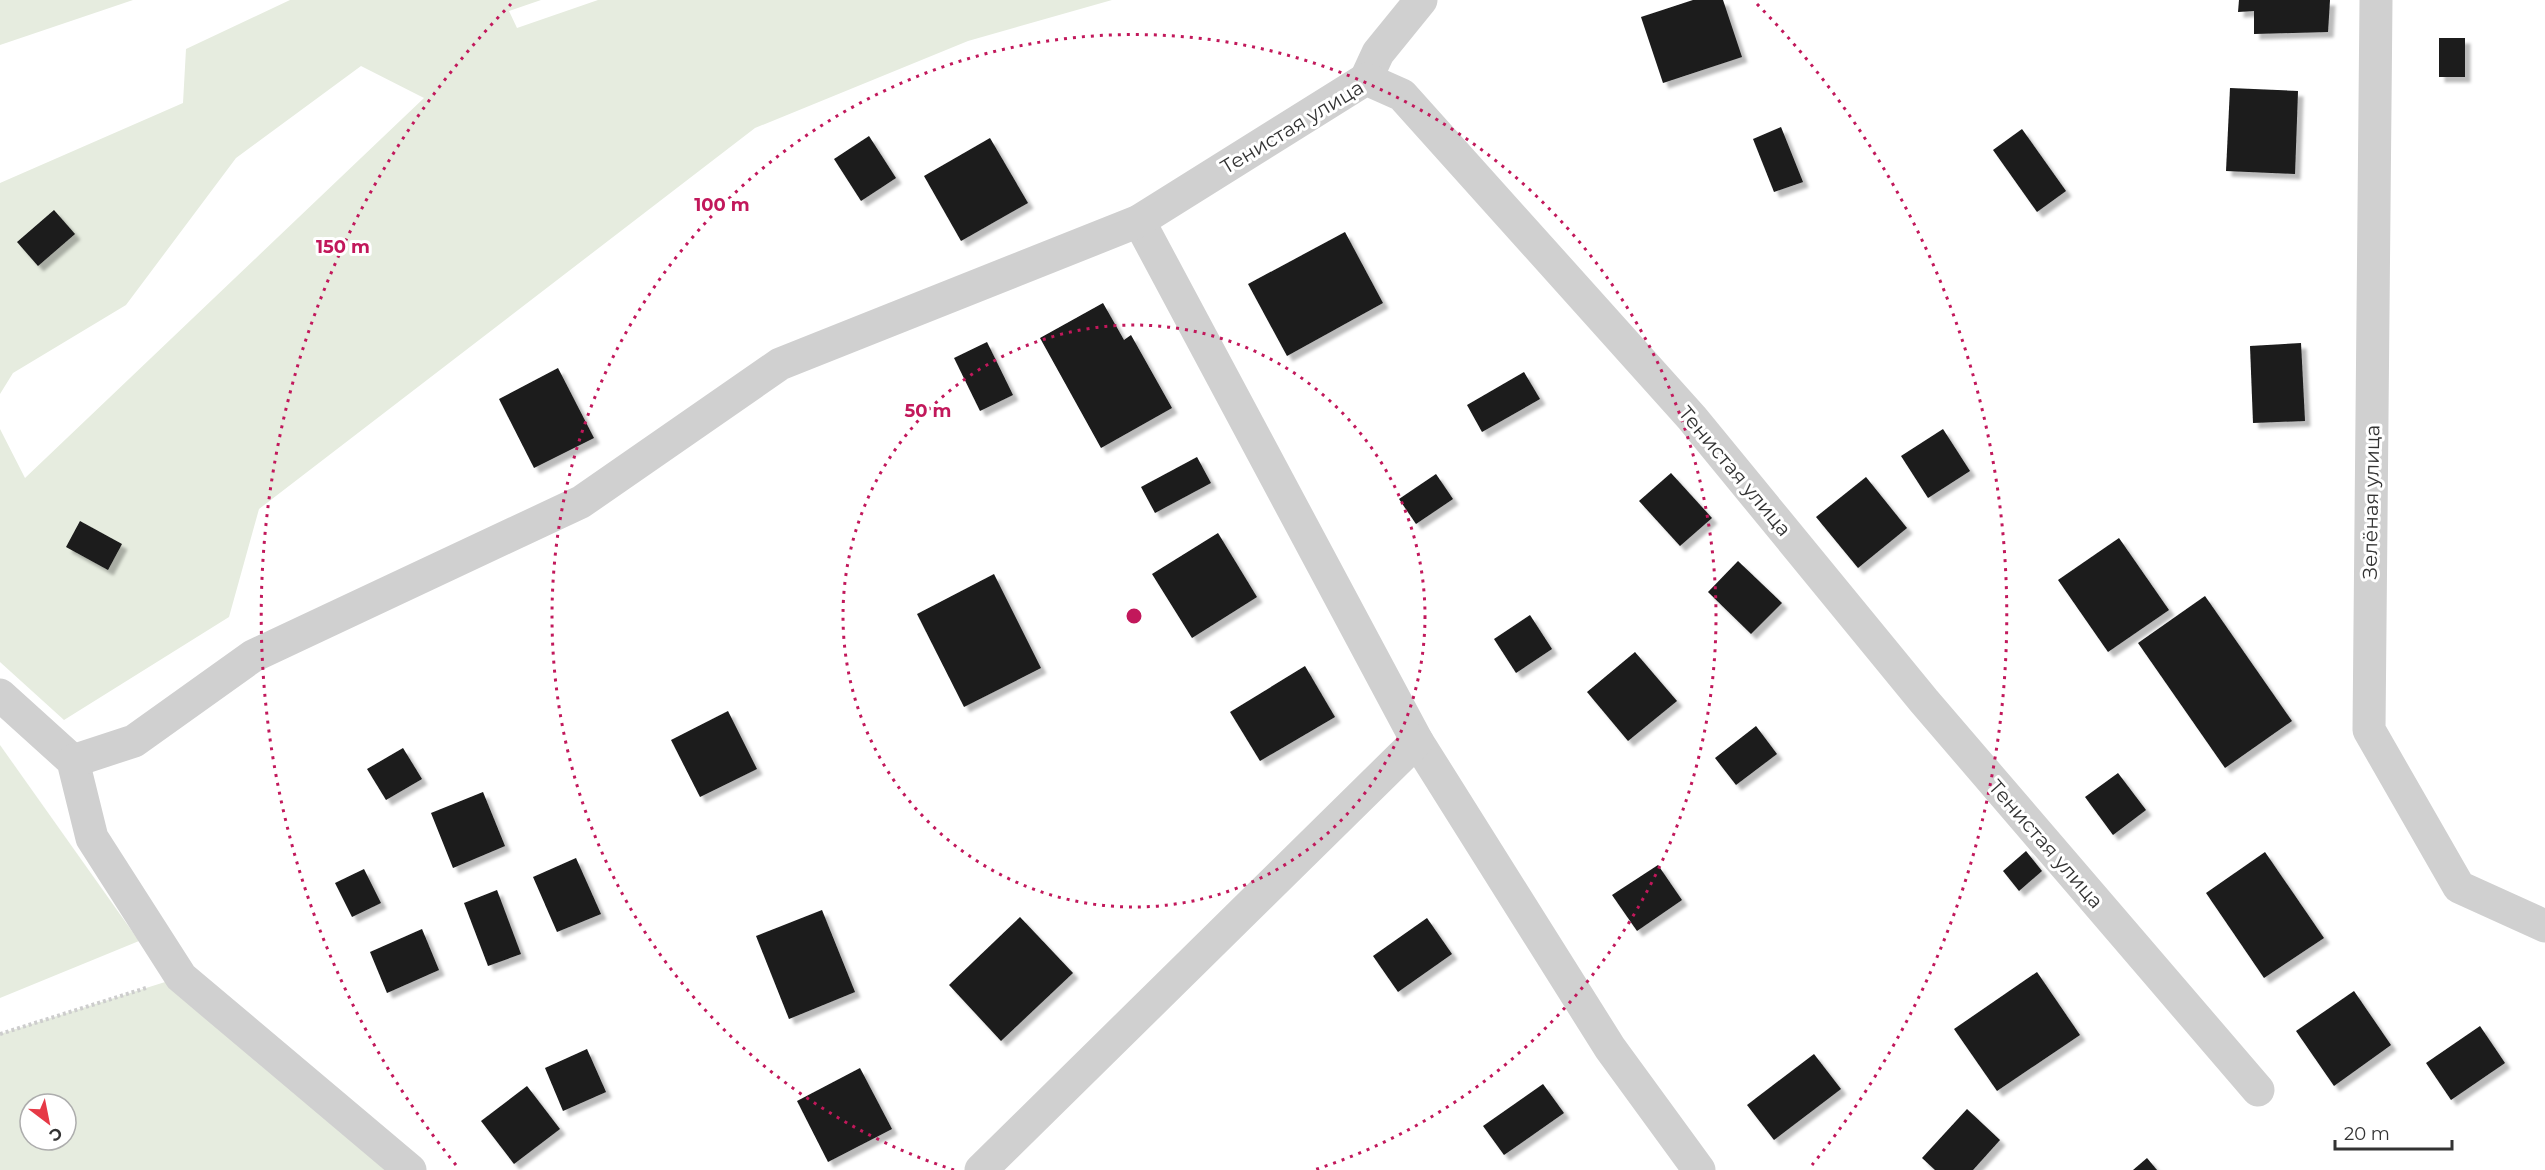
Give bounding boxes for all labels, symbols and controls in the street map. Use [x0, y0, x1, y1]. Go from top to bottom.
street label: Тенистая улица [1216, 75, 1368, 179]
text: 100 m [694, 194, 750, 216]
text: 150 m [316, 236, 370, 258]
text: 50 m [905, 400, 951, 422]
street label: Тенистая улица [1674, 401, 1796, 541]
street label: Зелёная улица [2358, 425, 2384, 579]
centre of rings [1124, 606, 1144, 626]
street label: Тенистая улица [1984, 775, 2108, 913]
north arrow [18, 1092, 78, 1152]
scale bar [2335, 1113, 2452, 1151]
text: С [45, 1123, 66, 1146]
text: 20 m [2344, 1123, 2390, 1145]

